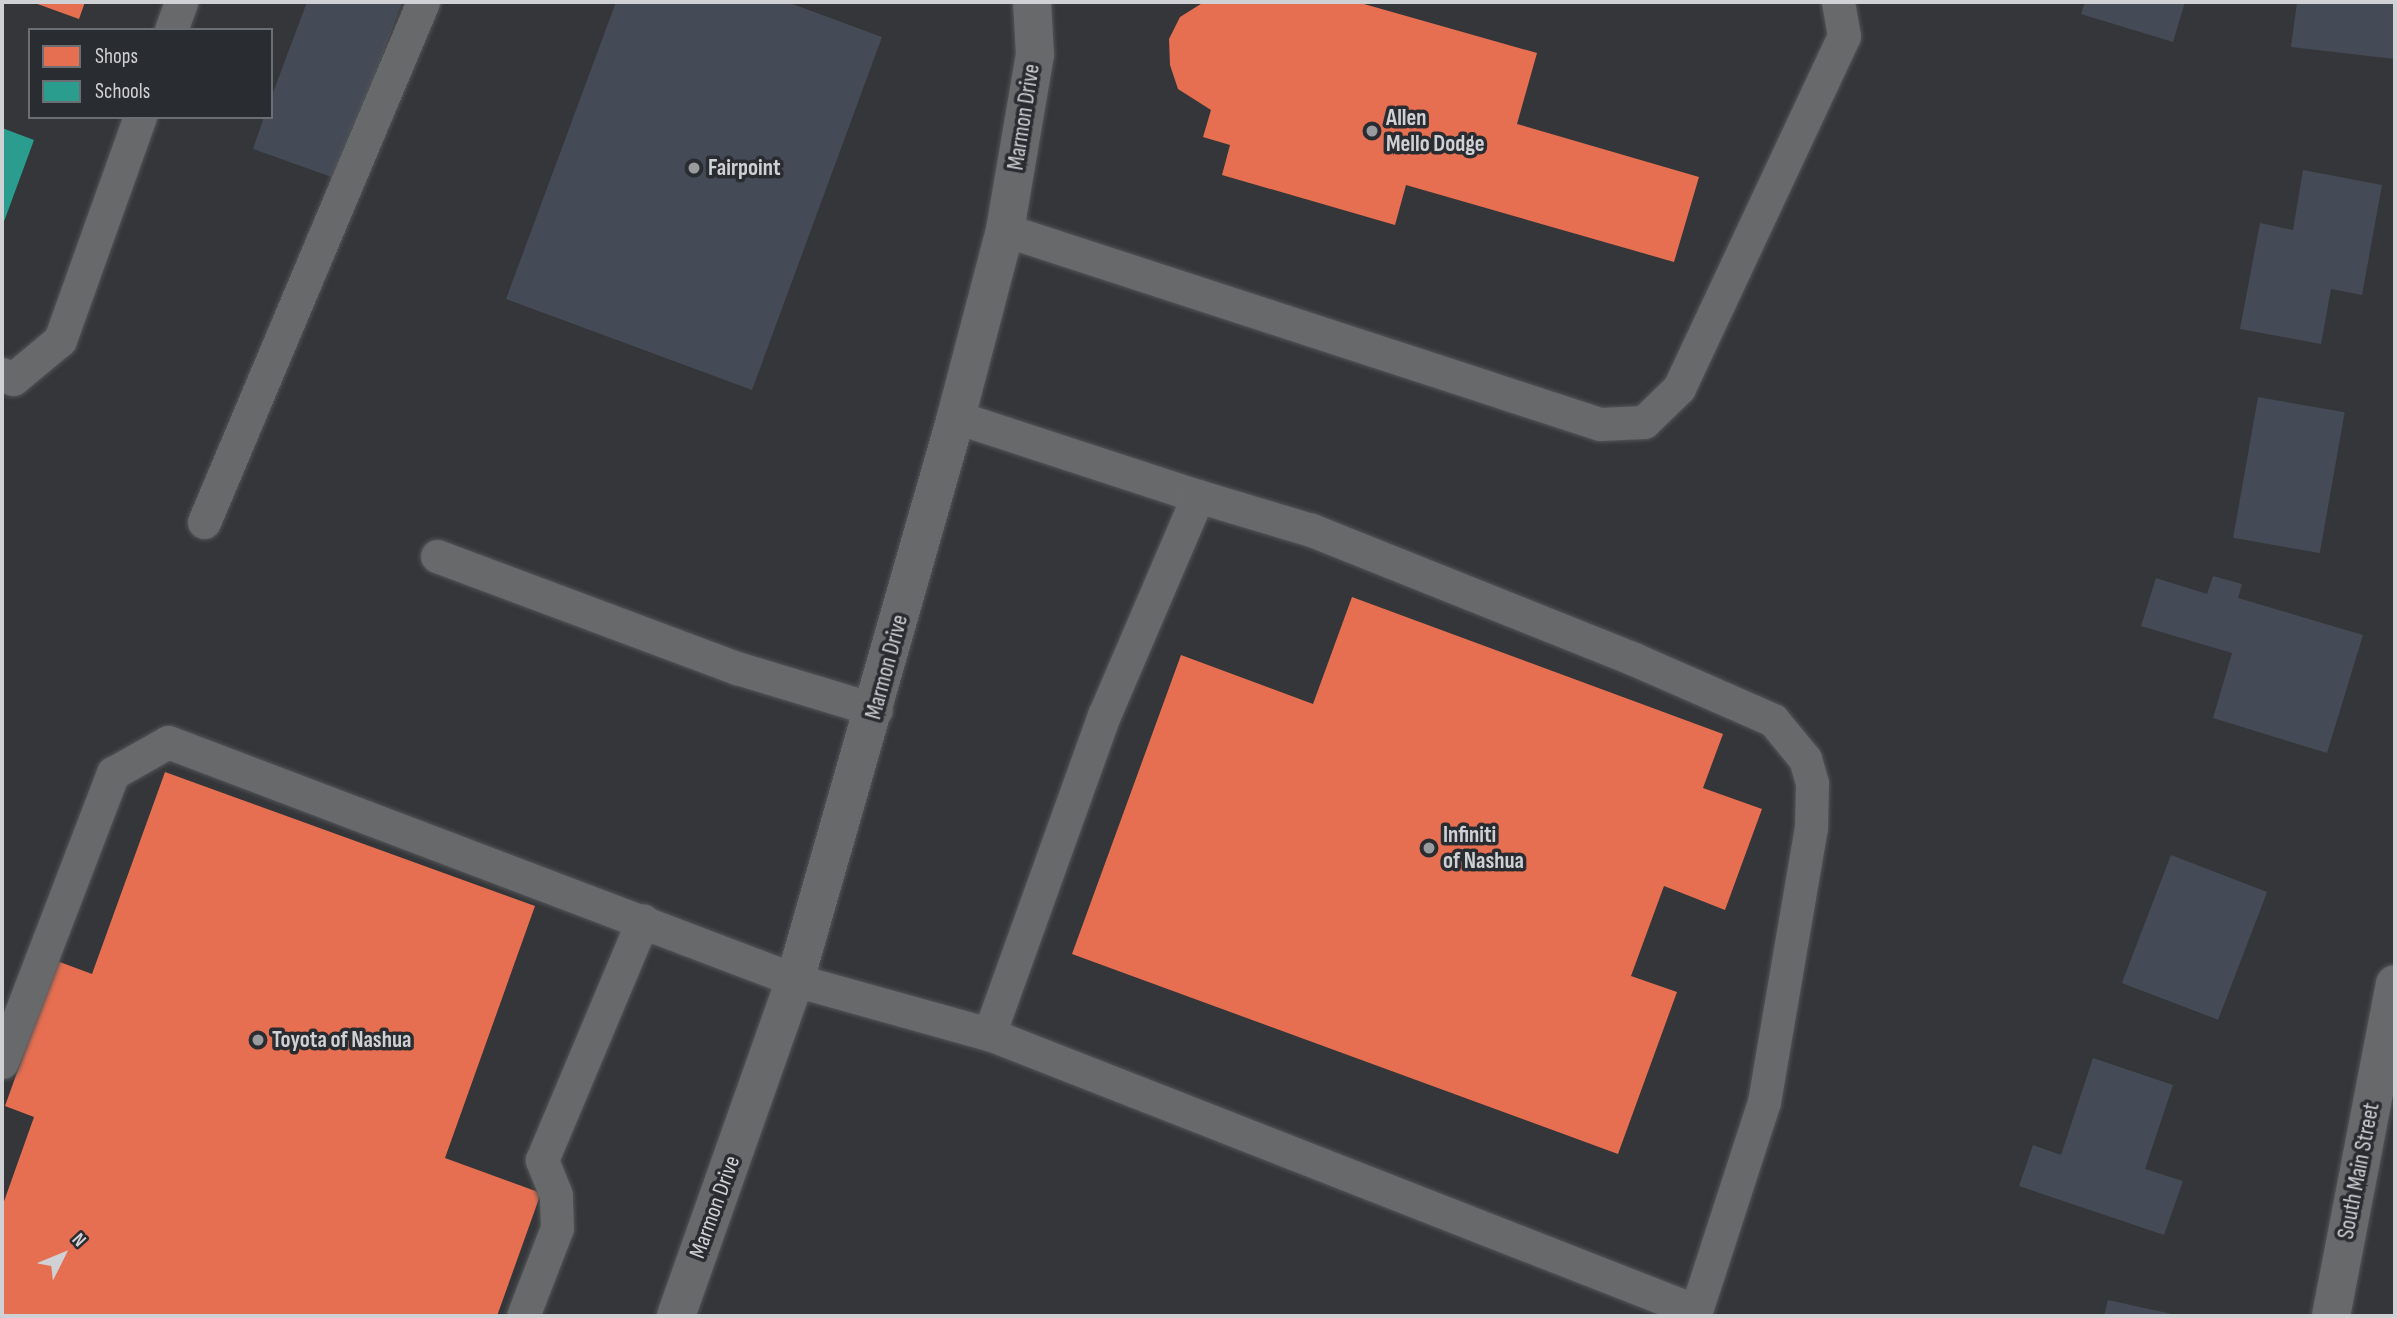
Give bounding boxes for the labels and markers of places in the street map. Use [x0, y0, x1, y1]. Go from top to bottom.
place label: Allen Mello Dodge [1386, 104, 1485, 158]
marker: Allen Mello Dodge [1364, 123, 1380, 139]
place label: Fairpoint [708, 154, 781, 182]
marker: Fairpoint [686, 160, 702, 176]
place label: Infiniti of Nashua [1443, 821, 1524, 875]
marker: Infiniti of Nashua [1421, 840, 1437, 856]
place label: Toyota of Nashua [272, 1026, 411, 1054]
marker: Toyota of Nashua [250, 1032, 266, 1048]

